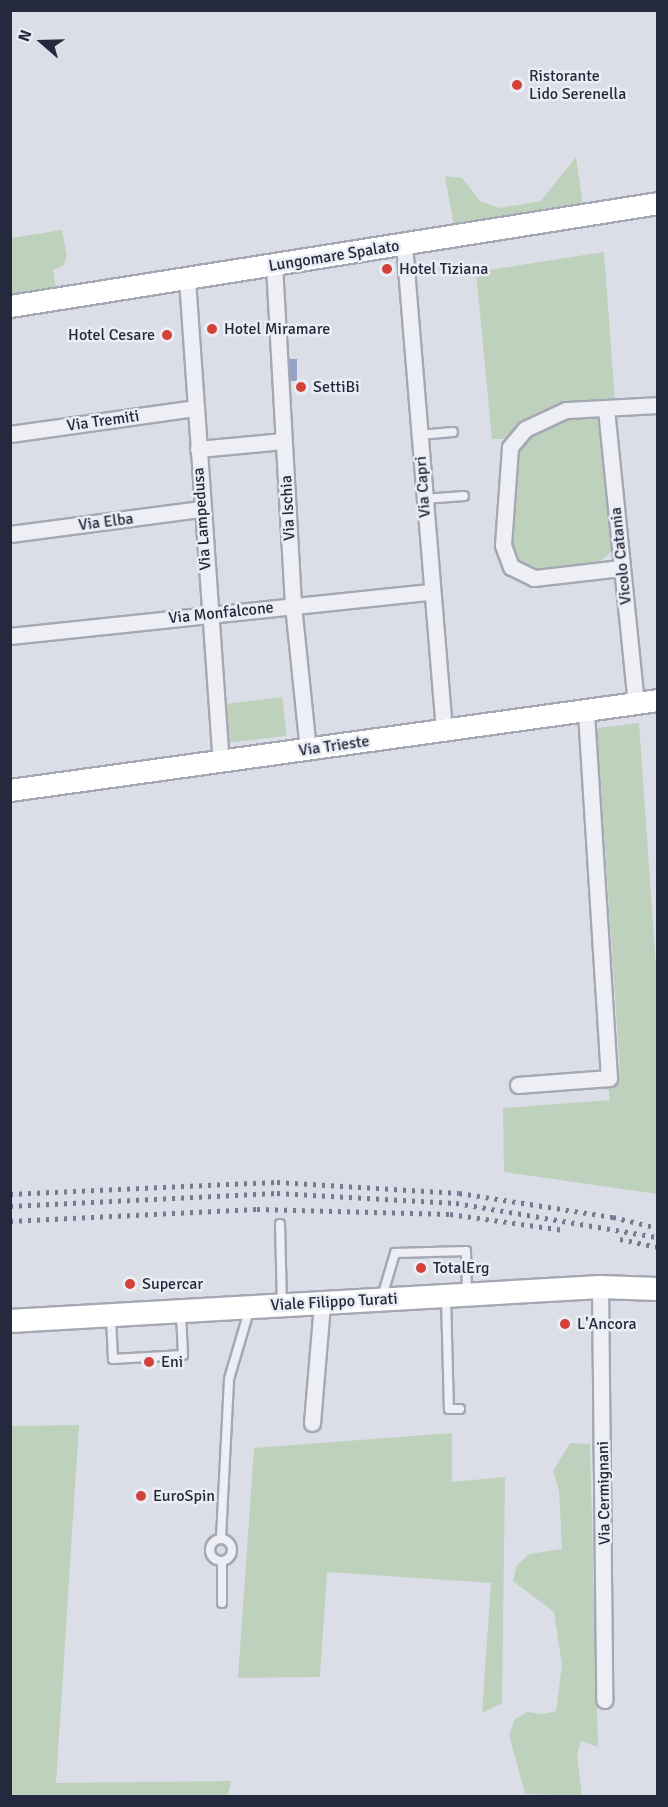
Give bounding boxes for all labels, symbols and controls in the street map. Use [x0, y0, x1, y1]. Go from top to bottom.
north arrow [12, 12, 72, 72]
text: N [14, 27, 36, 45]
place label: Ristorante Lido Serenella [529, 66, 626, 104]
marker: Ristorante Lido Serenella [510, 78, 524, 92]
street label: Lungomare Spalato [267, 236, 401, 276]
place label: Hotel Tiziana [399, 259, 488, 279]
marker: Hotel Tiziana [380, 262, 394, 276]
place label: Hotel Miramare [224, 319, 330, 339]
marker: Hotel Miramare [205, 322, 219, 336]
place label: Hotel Cesare [68, 325, 155, 345]
marker: Hotel Cesare [160, 328, 174, 342]
place label: SettiBi [313, 377, 360, 397]
marker: SettiBi [294, 380, 308, 394]
street label: Via Tremiti [66, 406, 140, 436]
street label: Via Capri [411, 456, 435, 518]
street label: Via Lampedusa [189, 467, 215, 571]
street label: Via Ischia [277, 475, 299, 541]
street label: Vicolo Catania [606, 506, 636, 606]
street label: Via Elba [77, 509, 135, 535]
street label: Via Monfalcone [167, 598, 275, 628]
street label: Via Trieste [297, 732, 371, 760]
place label: TotalErg [433, 1258, 489, 1278]
marker: TotalErg [414, 1261, 428, 1275]
place label: Supercar [142, 1274, 203, 1294]
marker: Supercar [123, 1277, 137, 1291]
street label: Viale Filippo Turati [270, 1289, 398, 1315]
place label: L'Ancora [577, 1314, 637, 1334]
marker: L'Ancora [558, 1317, 572, 1331]
place label: Eni [161, 1352, 183, 1372]
marker: Eni [142, 1355, 156, 1369]
street label: Via Cermignani [593, 1441, 615, 1545]
place label: EuroSpin [153, 1486, 215, 1506]
marker: EuroSpin [134, 1489, 148, 1503]

